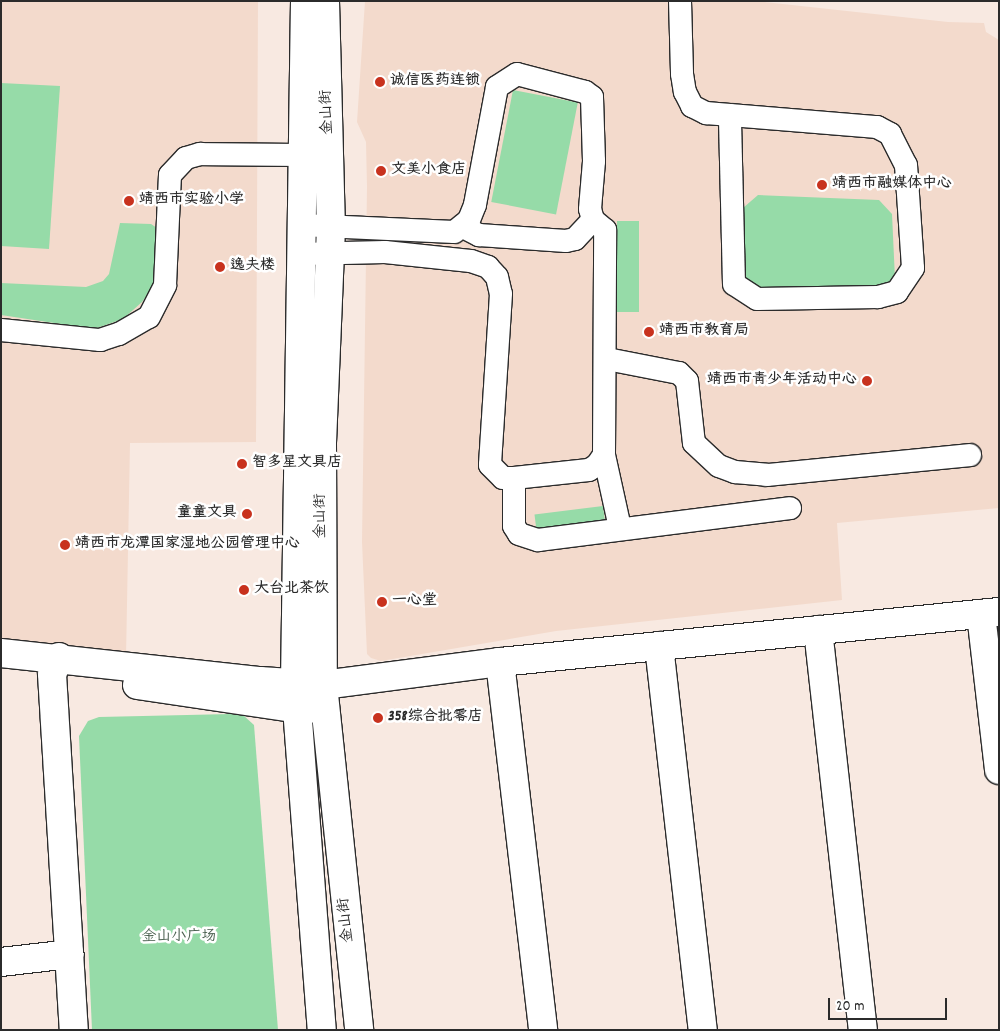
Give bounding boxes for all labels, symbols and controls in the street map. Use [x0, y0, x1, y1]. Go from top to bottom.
place label: 诚信医药连锁 [390, 73, 480, 91]
marker: 诚信医药连锁 [374, 76, 386, 88]
street label: 金山街 [318, 89, 338, 135]
place label: 文美小食店 [391, 162, 466, 180]
marker: 文美小食店 [375, 165, 387, 177]
place label: 靖西市融媒体中心 [832, 176, 952, 194]
marker: 靖西市融媒体中心 [816, 179, 828, 191]
place label: 靖西市实验小学 [139, 192, 244, 210]
marker: 靖西市实验小学 [123, 195, 135, 207]
place label: 逸夫楼 [230, 258, 275, 276]
marker: 逸夫楼 [214, 261, 226, 273]
place label: 靖西市教育局 [659, 323, 749, 341]
marker: 靖西市教育局 [643, 326, 655, 338]
place label: 靖西市青少年活动中心 [707, 372, 857, 390]
marker: 靖西市青少年活动中心 [861, 375, 873, 387]
place label: 智多星文具店 [252, 455, 342, 473]
marker: 智多星文具店 [236, 458, 248, 470]
street label: 金山街 [313, 494, 331, 538]
place label: 童童文具 [177, 505, 237, 523]
marker: 童童文具 [241, 508, 253, 520]
place label: 靖西市龙潭国家湿地公园管理中心 [75, 536, 300, 554]
marker: 靖西市龙潭国家湿地公园管理中心 [59, 539, 71, 551]
place label: 大台北茶饮 [254, 581, 329, 599]
marker: 大台北茶饮 [238, 584, 250, 596]
place label: 一心堂 [392, 593, 437, 611]
marker: 一心堂 [376, 596, 388, 608]
place label: 358综合批零店 [388, 709, 483, 727]
marker: 358综合批零店 [372, 712, 384, 724]
street label: 金山街 [336, 897, 358, 943]
park label: 金山小广场 [142, 929, 216, 947]
scale bar [830, 988, 949, 1020]
text: 20 m [836, 996, 864, 1018]

